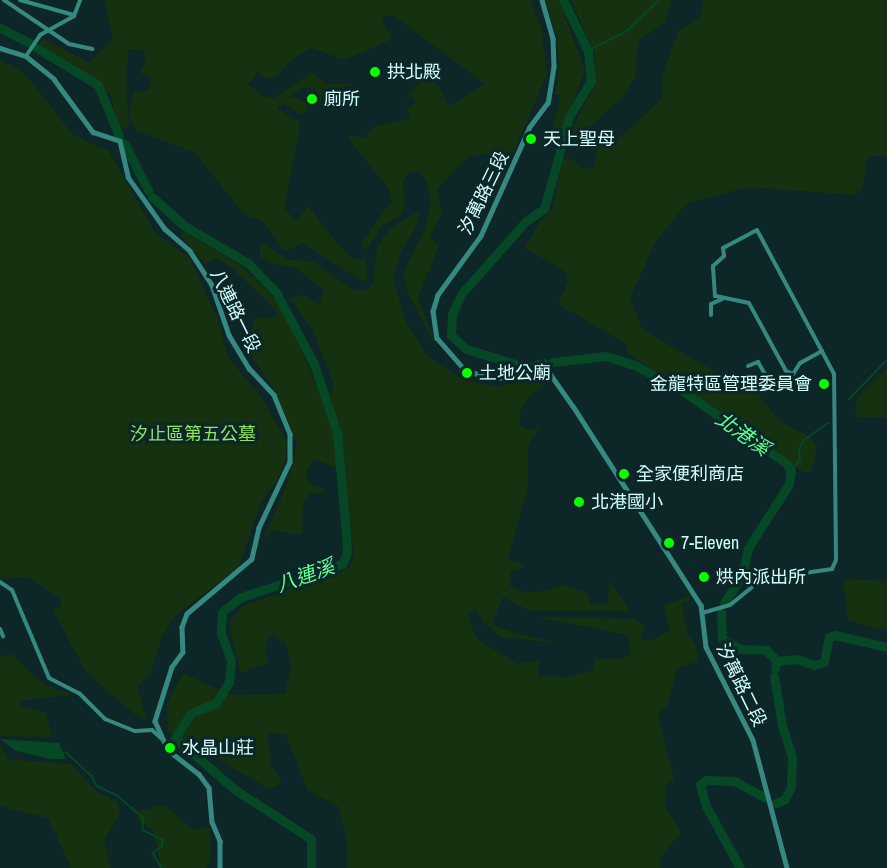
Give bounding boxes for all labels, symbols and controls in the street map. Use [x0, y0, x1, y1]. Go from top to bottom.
place label: 拱北殿 [387, 61, 441, 83]
marker: 拱北殿 [368, 65, 382, 79]
place label: 廁所 [324, 88, 360, 110]
marker: 廁所 [305, 92, 319, 106]
place label: 天上聖母 [543, 128, 615, 150]
marker: 天上聖母 [524, 132, 538, 146]
street label: 汐萬路三段 [455, 148, 513, 238]
street label: 八連路一段 [206, 266, 264, 356]
place label: 土地公廟 [479, 362, 551, 384]
marker: 土地公廟 [460, 366, 474, 380]
place label: 金龍特區管理委員會 [650, 373, 812, 395]
marker: 金龍特區管理委員會 [817, 377, 831, 391]
water label: 北港溪 [712, 406, 774, 460]
park label: 汐止區第五公墓 [130, 423, 256, 445]
place label: 全家便利商店 [636, 463, 744, 485]
marker: 全家便利商店 [617, 467, 631, 481]
place label: 北港國小 [591, 491, 663, 513]
marker: 北港國小 [572, 495, 586, 509]
place label: 7-Eleven [681, 532, 739, 554]
marker: 7-Eleven [662, 536, 676, 550]
water label: 八連溪 [273, 553, 337, 597]
place label: 烘內派出所 [716, 566, 806, 588]
marker: 烘內派出所 [697, 570, 711, 584]
street label: 汐萬路二段 [712, 640, 770, 730]
place label: 水晶山莊 [182, 737, 254, 759]
marker: 水晶山莊 [163, 741, 177, 755]

